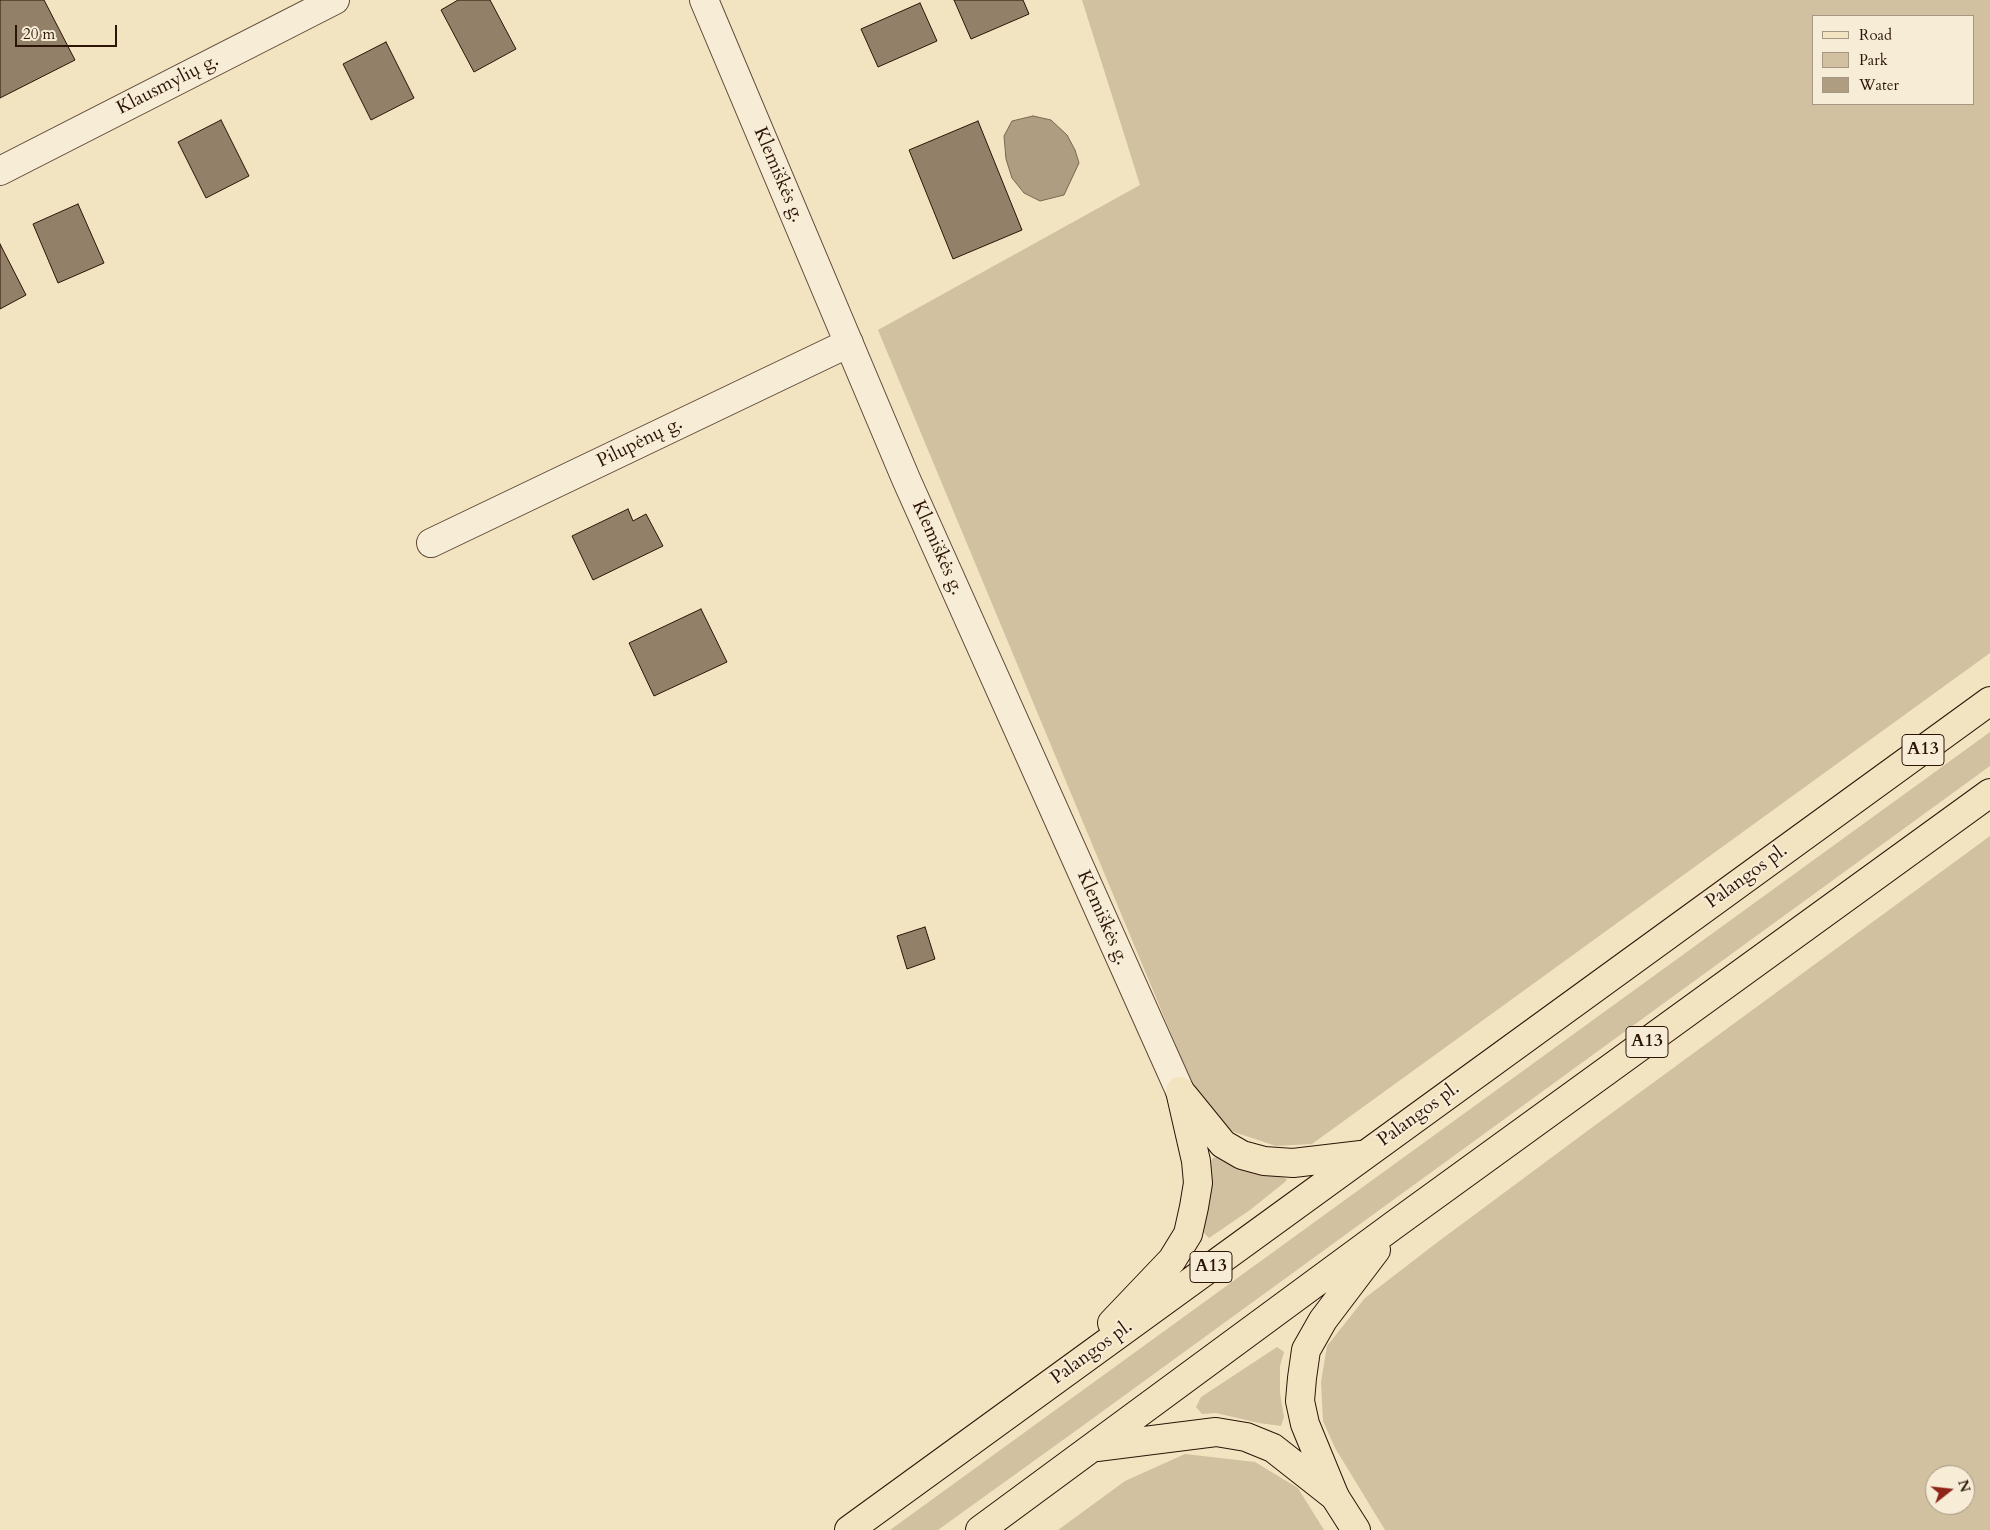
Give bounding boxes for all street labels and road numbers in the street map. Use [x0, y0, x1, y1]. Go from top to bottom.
street label: Klausmylių g. [113, 50, 223, 120]
street label: Klemiškės g. [748, 124, 808, 226]
street label: Pilupėnų g. [594, 413, 686, 473]
street label: Klemiškės g. [906, 497, 968, 599]
road number: A13 [1902, 734, 1944, 766]
street label: Palangos pl. [1702, 840, 1792, 914]
street label: Klemiškės g. [1071, 867, 1133, 969]
road number: A13 [1626, 1026, 1668, 1058]
street label: Palangos pl. [1374, 1078, 1464, 1152]
road number: A13 [1190, 1252, 1232, 1282]
street label: Palangos pl. [1047, 1316, 1137, 1390]

